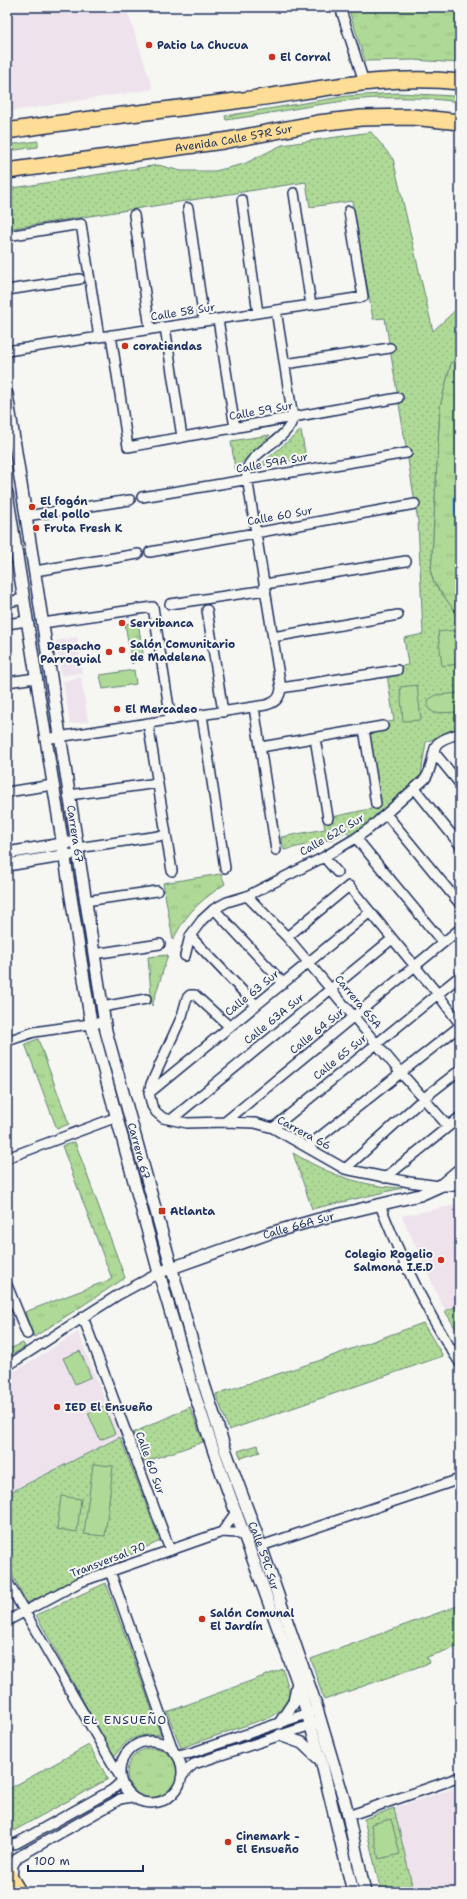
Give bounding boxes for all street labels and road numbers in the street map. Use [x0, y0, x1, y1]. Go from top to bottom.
street label: Avenida Calle 57R Sur [174, 120, 294, 155]
street label: Calle 58 Sur [150, 299, 216, 325]
street label: Calle 59 Sur [228, 398, 294, 424]
street label: Calle 59A Sur [235, 449, 309, 477]
street label: Calle 60 Sur [246, 503, 314, 529]
street label: Carrera 67 [63, 804, 87, 864]
street label: Calle 62C Sur [297, 810, 367, 860]
street label: Calle 63 Sur [222, 967, 282, 1019]
street label: Carrera 65A [331, 972, 385, 1032]
street label: Calle 63A Sur [241, 990, 307, 1048]
street label: Calle 64 Sur [287, 1004, 347, 1058]
street label: Calle 65 Sur [310, 1031, 370, 1083]
street label: Carrera 66 [274, 1113, 334, 1153]
street label: Carrera 67 [124, 1121, 154, 1181]
street label: Calle 66A Sur [261, 1208, 336, 1243]
street label: Calle 60 Sur [132, 1429, 168, 1497]
street label: Calle 59C Sur [245, 1519, 283, 1592]
street label: Transversal 70 [68, 1539, 148, 1581]

